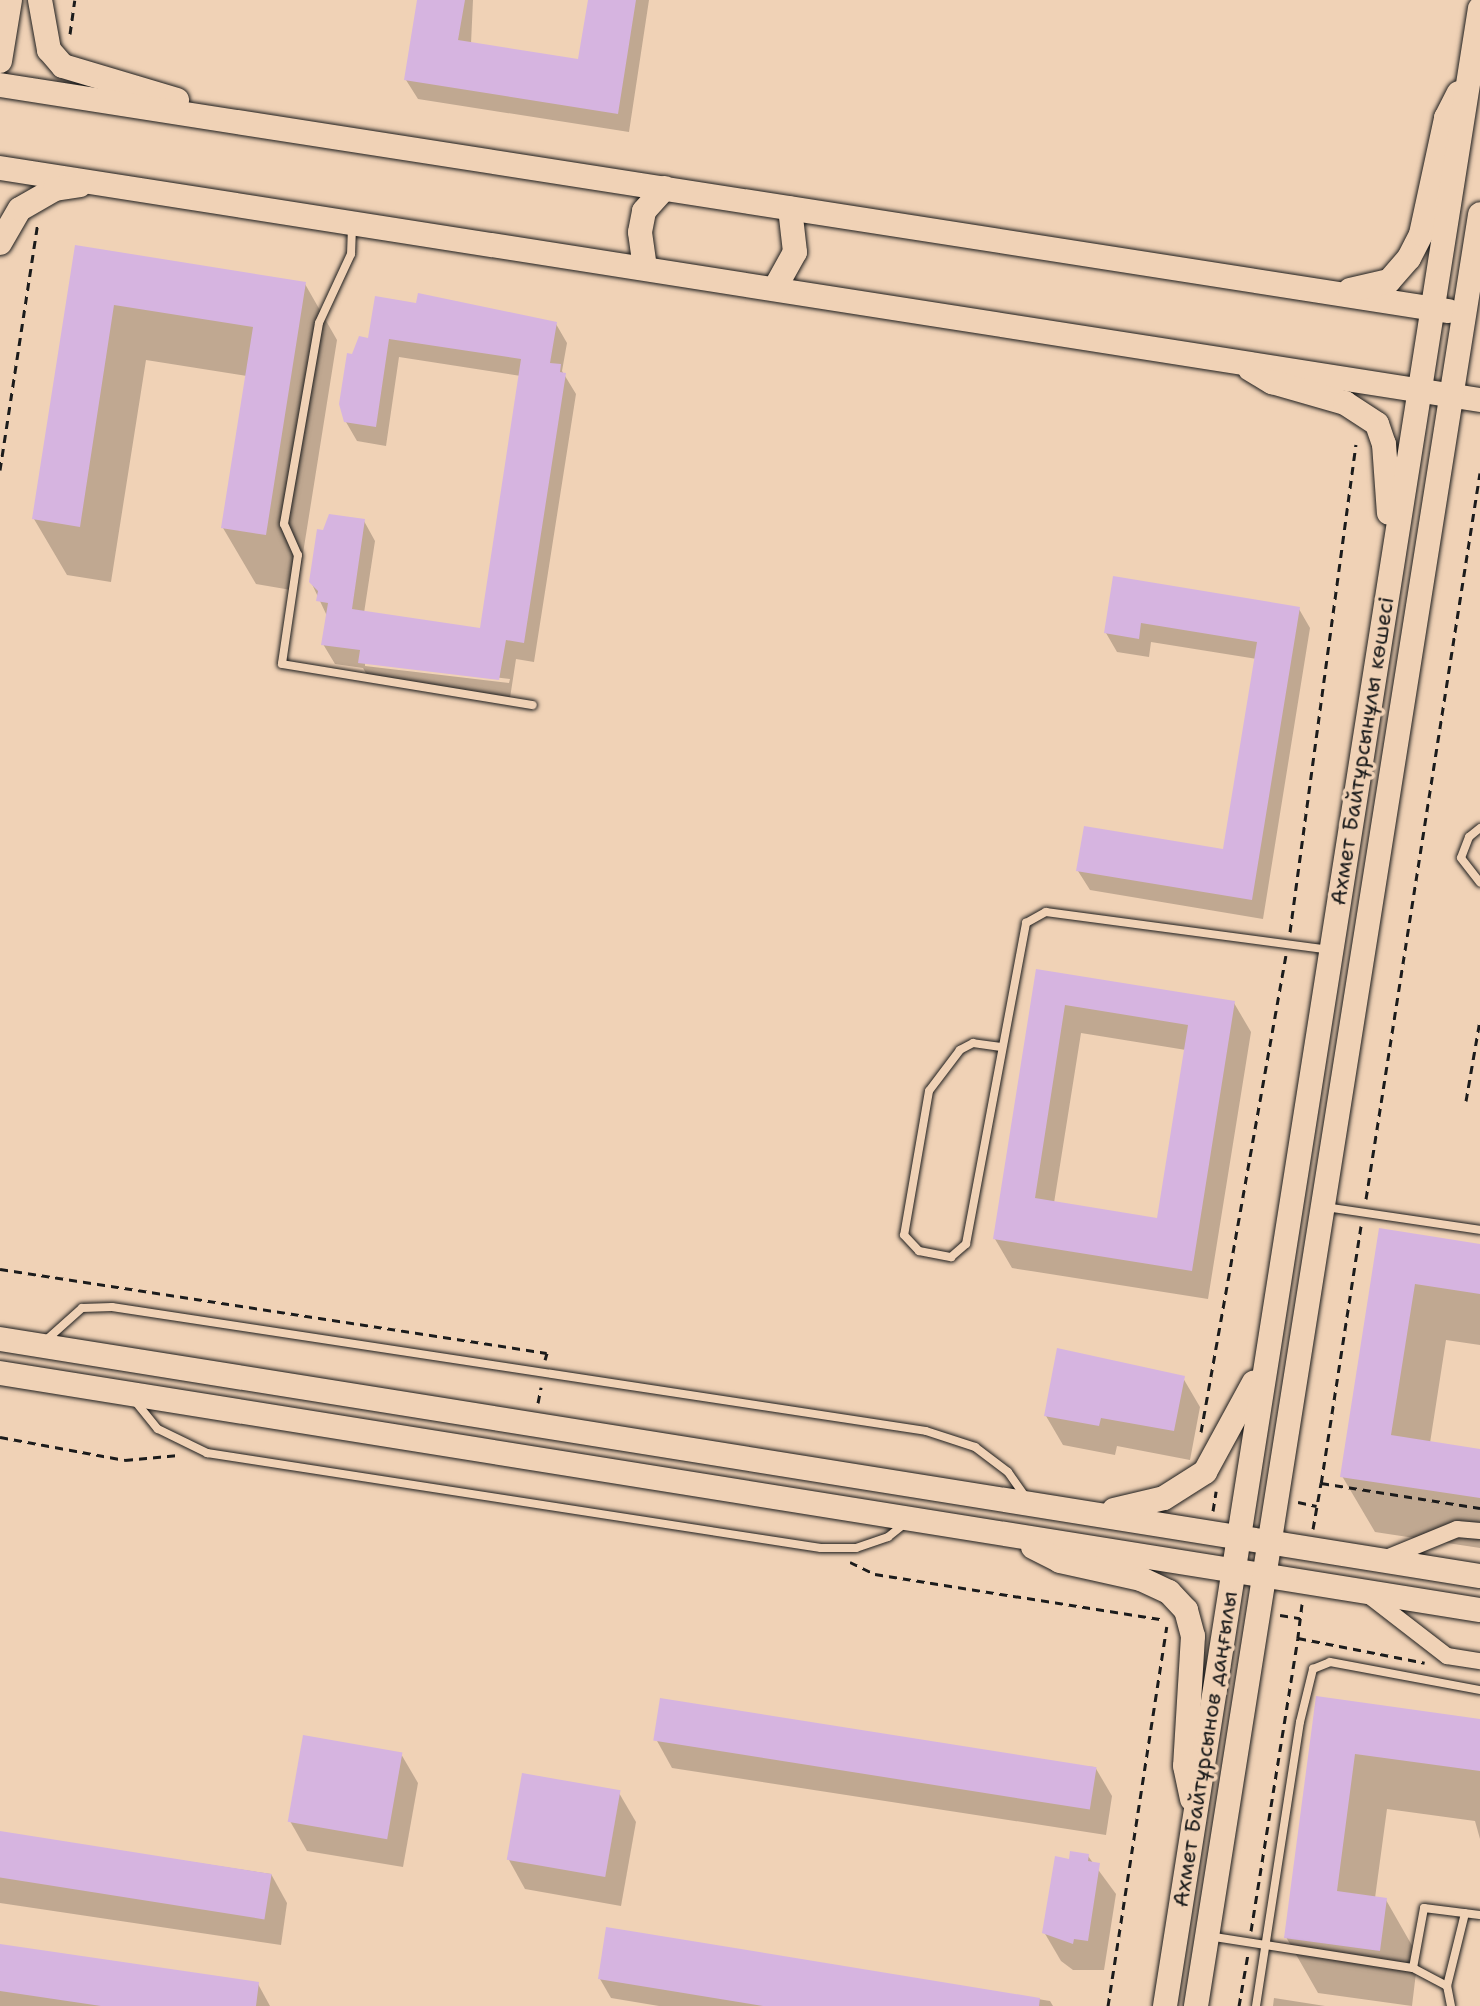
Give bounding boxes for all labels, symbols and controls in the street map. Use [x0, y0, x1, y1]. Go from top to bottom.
street label: Ахмет Байтұрсынұлы көшесі [1325, 595, 1399, 907]
street label: Ахмет Байтұрсынов даңғылы [1167, 1589, 1243, 1909]

